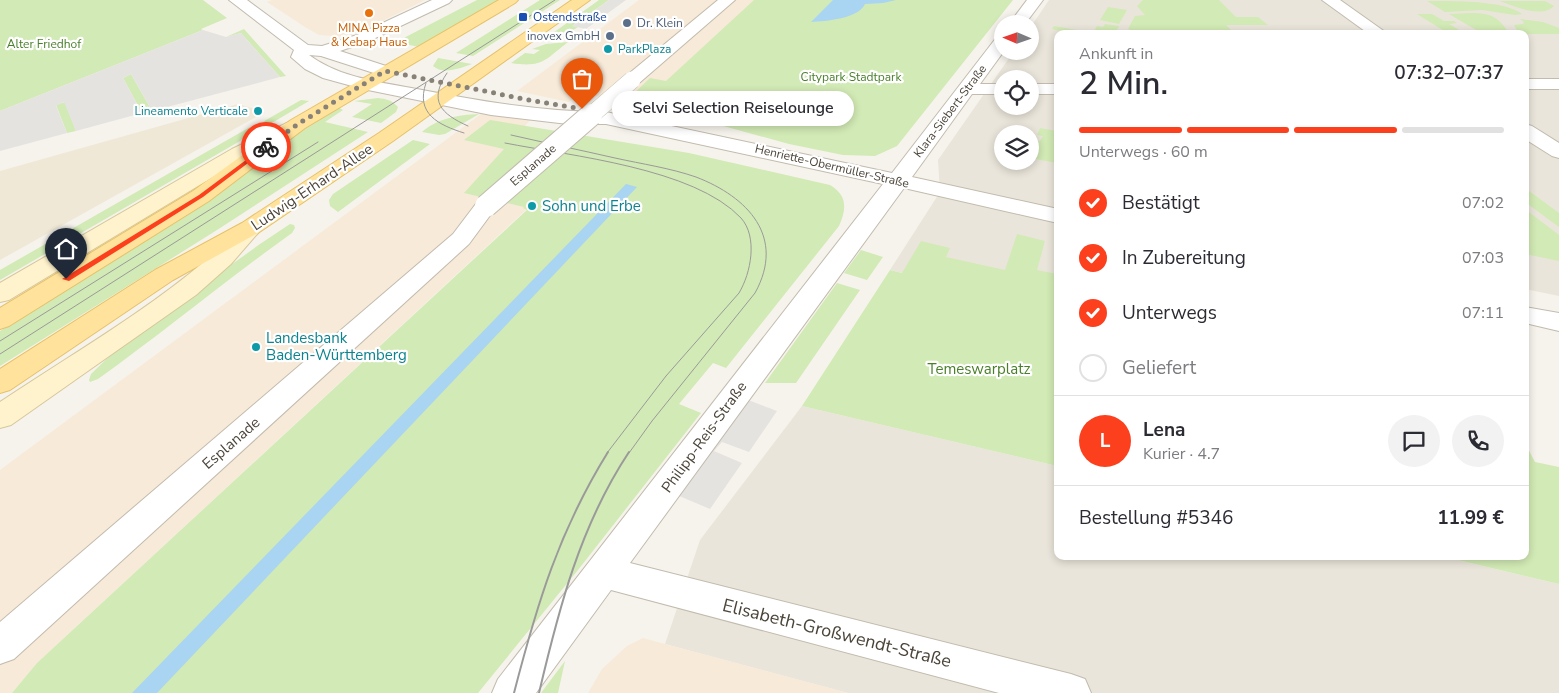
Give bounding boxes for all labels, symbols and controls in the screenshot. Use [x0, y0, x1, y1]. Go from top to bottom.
marker: MINA Pizza & Kebap Haus [363, 7, 375, 19]
place label: Ostendstraße [533, 9, 607, 25]
marker: Ostendstraße [517, 11, 529, 23]
place label: Dr. Klein [637, 15, 683, 31]
north arrow [994, 15, 1039, 60]
map controls [994, 15, 1039, 170]
marker: Dr. Klein [621, 17, 633, 29]
place label: MINA Pizza & Kebap Haus [331, 20, 408, 50]
place label: inovex GmbH [527, 28, 600, 44]
marker: inovex GmbH [604, 30, 616, 42]
park label: Alter Friedhof [7, 36, 82, 52]
place label: ParkPlaza [618, 41, 671, 57]
marker: ParkPlaza [602, 43, 614, 55]
text: Ankunft in [1079, 43, 1153, 65]
pin [561, 58, 603, 109]
text: 07:32–07:37 [1394, 60, 1504, 86]
street label: Klara-Siebert-Straße [910, 61, 990, 161]
text: 2 Min. [1079, 62, 1168, 105]
icon: bag [568, 65, 596, 93]
park label: Citypark Stadtpark [801, 69, 902, 85]
button: locate [994, 70, 1039, 115]
callout: Selvi Selection Reiselounge [612, 92, 854, 126]
text: Selvi Selection Reiselounge [632, 97, 834, 119]
place label: Lineamento Verticale [134, 103, 248, 119]
marker: Lineamento Verticale [252, 105, 264, 117]
courier [241, 122, 291, 172]
button: layers [994, 125, 1039, 170]
icon: bike [252, 133, 280, 161]
street label: Ludwig-Erhard-Allee [247, 139, 377, 235]
street label: Henriette-Obermüller-Straße [753, 140, 911, 192]
street label: Esplanade [507, 141, 559, 189]
text: Unterwegs · 60 m [1079, 141, 1208, 163]
icon: check [1079, 189, 1107, 217]
text: Bestätigt [1122, 190, 1200, 216]
text: 07:02 [1462, 192, 1504, 214]
place label: Sohn und Erbe [542, 196, 641, 216]
marker: Sohn und Erbe [526, 200, 538, 212]
pin [45, 228, 87, 279]
icon: home [52, 235, 80, 263]
icon: check [1079, 244, 1107, 272]
text: In Zubereitung [1122, 245, 1246, 271]
text: 07:03 [1462, 247, 1504, 269]
icon: check [1079, 299, 1107, 327]
text: Unterwegs [1122, 300, 1217, 326]
text: 07:11 [1462, 302, 1504, 324]
place label: Landesbank Baden-Württemberg [266, 328, 407, 365]
marker: Landesbank Baden-Württemberg [250, 341, 262, 353]
text: Geliefert [1122, 355, 1196, 381]
park label: Temeswarplatz [928, 359, 1030, 379]
street label: Philipp-Reis-Straße [657, 377, 751, 497]
street label: Esplanade [198, 412, 264, 474]
button: chat [1388, 415, 1440, 467]
button: phone [1452, 415, 1504, 467]
text: Lena [1143, 417, 1185, 443]
text: L [1100, 428, 1110, 454]
text: Kurier · 4.7 [1143, 443, 1220, 465]
text: Bestellung #5346 [1079, 505, 1233, 531]
text: 11.99 € [1437, 505, 1504, 531]
street label: Elisabeth-Großwendt-Straße [720, 593, 954, 673]

